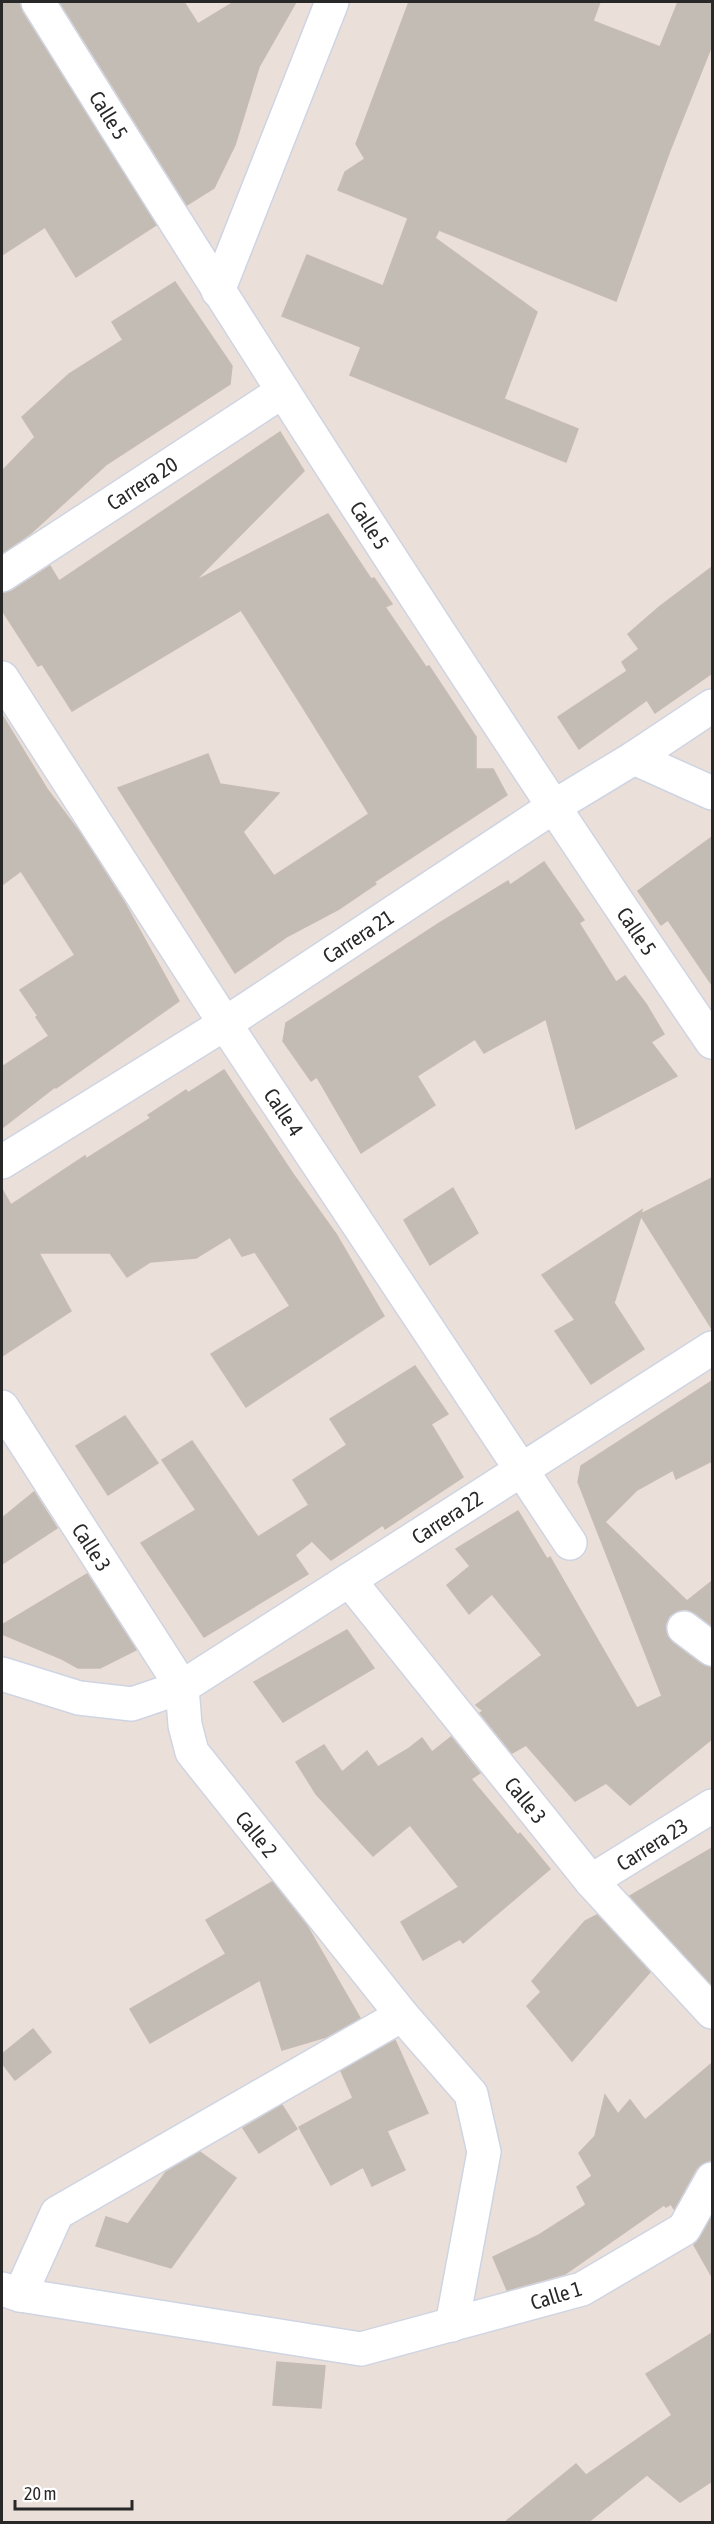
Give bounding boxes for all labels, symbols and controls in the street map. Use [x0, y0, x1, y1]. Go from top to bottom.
street label: Calle 5 [85, 86, 133, 144]
street label: Carrera 20 [102, 451, 182, 515]
street label: Calle 5 [346, 496, 394, 554]
street label: Calle 5 [612, 903, 662, 959]
street label: Carrera 21 [318, 904, 398, 968]
street label: Calle 4 [259, 1084, 309, 1141]
street label: Carrera 22 [407, 1485, 487, 1549]
street label: Calle 3 [68, 1518, 116, 1576]
street label: Calle 3 [500, 1772, 552, 1828]
street label: Calle 2 [231, 1806, 283, 1862]
street label: Carrera 23 [612, 1813, 692, 1875]
street label: Calle 1 [527, 2276, 585, 2314]
scale bar [15, 2473, 132, 2511]
text: 20 m [24, 2483, 56, 2504]

